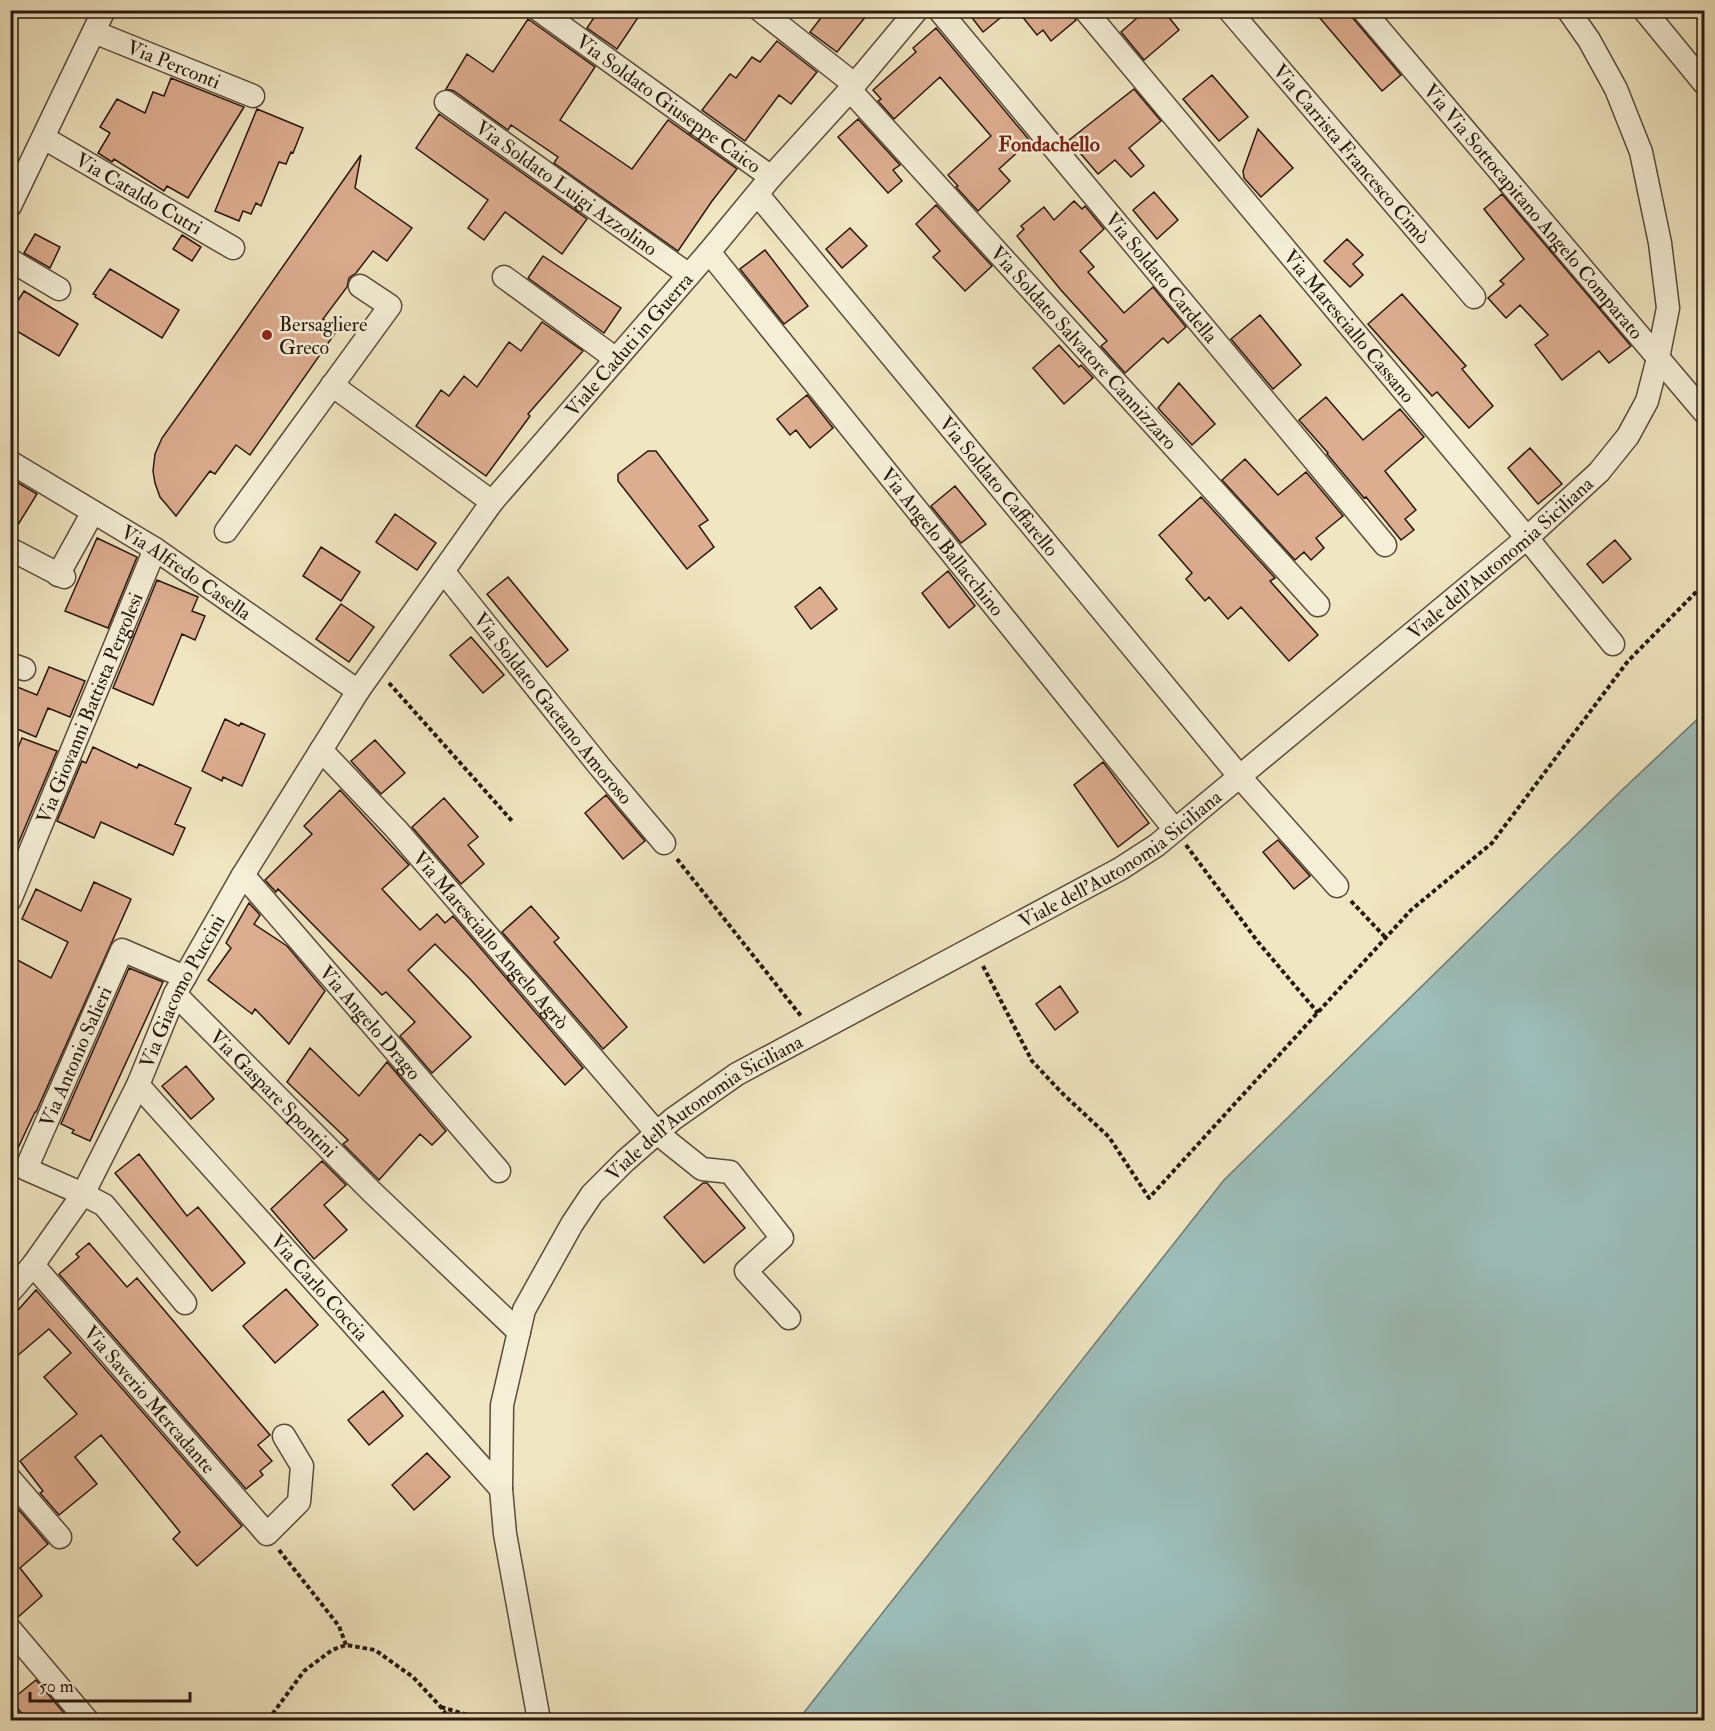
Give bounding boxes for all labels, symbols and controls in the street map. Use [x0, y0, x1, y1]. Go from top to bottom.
street label: Via Soldato Giuseppe Caico [571, 28, 766, 178]
street label: Via Perconti [123, 34, 224, 94]
street label: Via Carrista Francesco Cimò [1268, 59, 1435, 249]
street label: Via Via Sottocapitano Angelo Comparato [1418, 78, 1649, 344]
street label: Via Soldato Luigi Azzolino [471, 115, 662, 261]
district label: Fondachello [998, 131, 1100, 158]
street label: Via Cataldo Cutri [71, 147, 207, 240]
street label: Via Soldato Cardella [1100, 207, 1224, 348]
street label: Via Soldato Salvatore Cannizzaro [985, 240, 1183, 455]
street label: Via Maresciallo Cassano [1278, 244, 1421, 408]
street label: Viale Caduti in Guerra [559, 267, 699, 422]
place label: Bersagliere Greco [279, 312, 367, 360]
marker: Bersagliere Greco [260, 328, 274, 342]
street label: Via Soldato Caffarello [934, 411, 1064, 561]
street label: Via Angelo Ballacchino [875, 462, 1010, 621]
street label: Viale dell'Autonomia Siciliana [1402, 471, 1599, 645]
street label: Via Alfredo Casella [117, 519, 257, 626]
street label: Via Giovanni Battista Pergolesi [31, 589, 148, 827]
street label: Via Soldato Gaetano Amoroso [468, 607, 638, 809]
street label: Viale dell'Autonomia Siciliana [1014, 784, 1227, 933]
street label: Via Maresciallo Angelo Agrò [408, 845, 575, 1034]
street label: Via Giacomo Puccini [134, 910, 230, 1072]
street label: Via Angelo Drago [314, 960, 427, 1085]
street label: Via Antonio Salieri [34, 982, 117, 1131]
street label: Via Gaspare Spontini [205, 1024, 343, 1163]
street label: Viale dell'Autonomia Siciliana [600, 1028, 808, 1186]
street label: Via Carlo Coccia [265, 1229, 375, 1346]
street label: Via Saverio Mercadante [79, 1320, 221, 1479]
scale bar [30, 1665, 190, 1703]
text: 50 m [39, 1675, 74, 1698]

